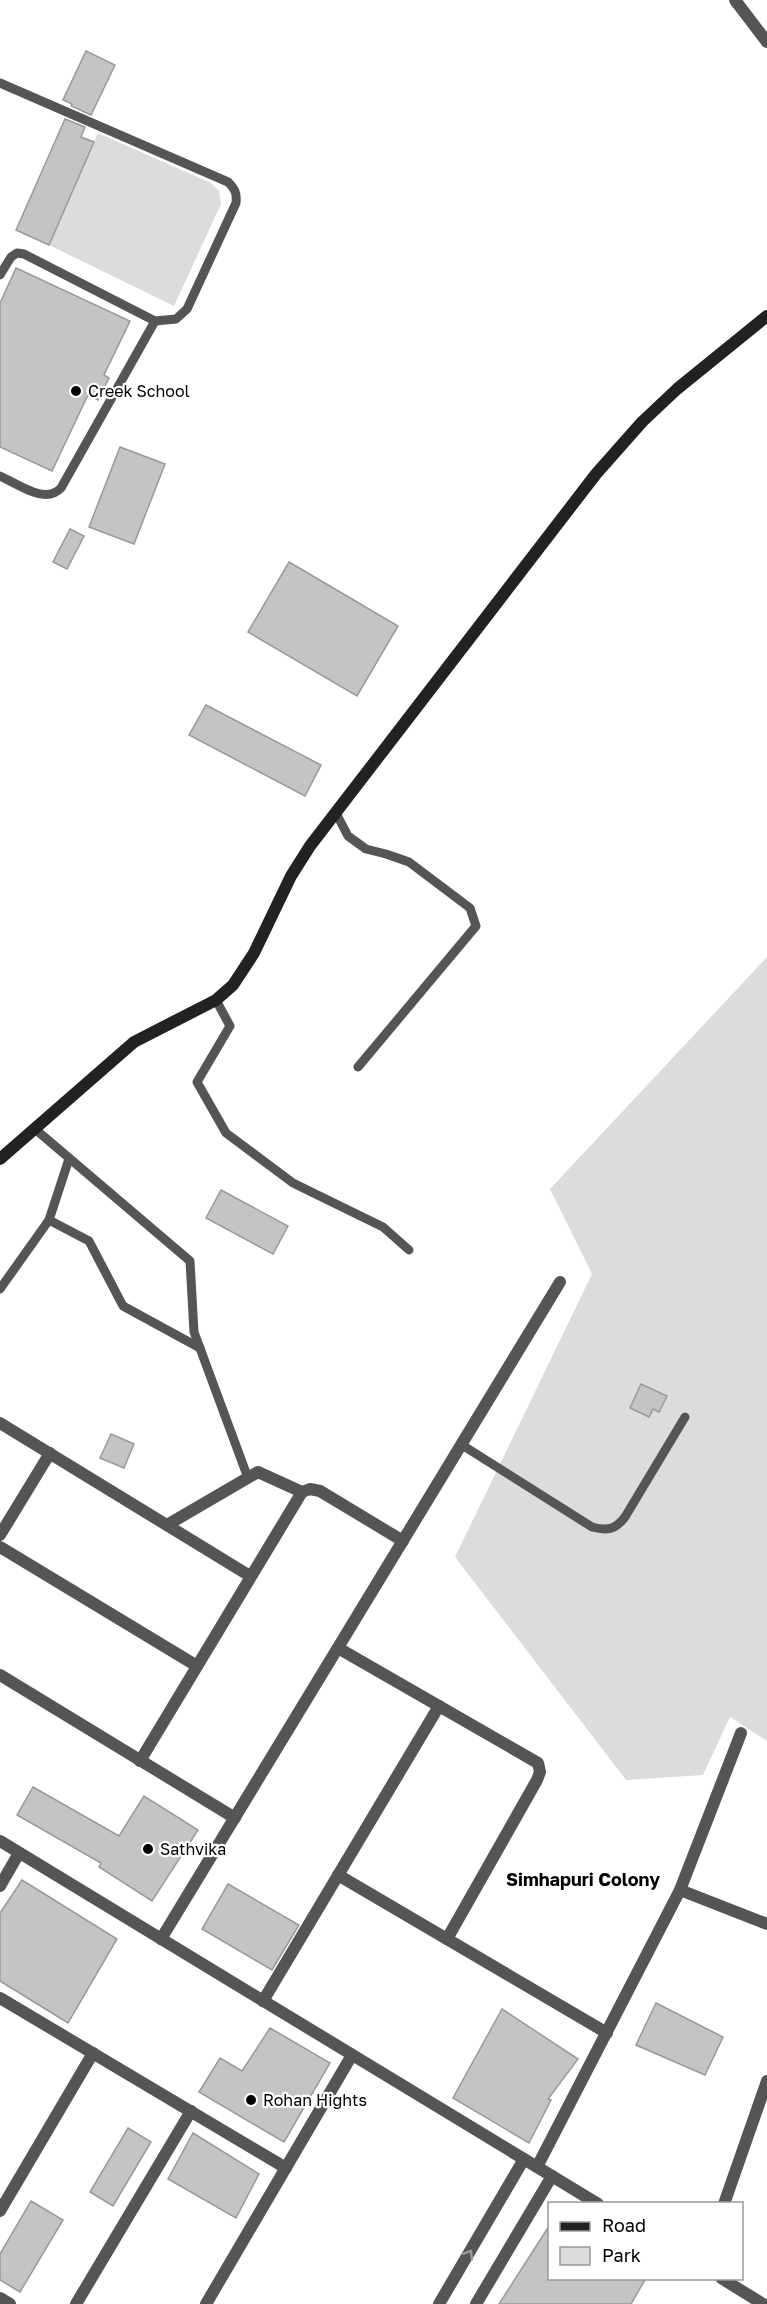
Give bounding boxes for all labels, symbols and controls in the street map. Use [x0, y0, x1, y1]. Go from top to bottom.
place label: Creek School [88, 381, 190, 401]
marker: Creek School [69, 384, 83, 398]
place label: Sathvika [160, 1839, 226, 1859]
marker: Sathvika [141, 1842, 155, 1856]
district label: Simhapuri Colony [506, 1868, 660, 1890]
place label: Rohan Hights [263, 2090, 367, 2110]
marker: Rohan Hights [244, 2093, 258, 2107]
legend [548, 2202, 743, 2280]
text: Road [602, 2214, 646, 2236]
text: Park [602, 2244, 641, 2266]
one-way arrow [461, 2250, 473, 2260]

